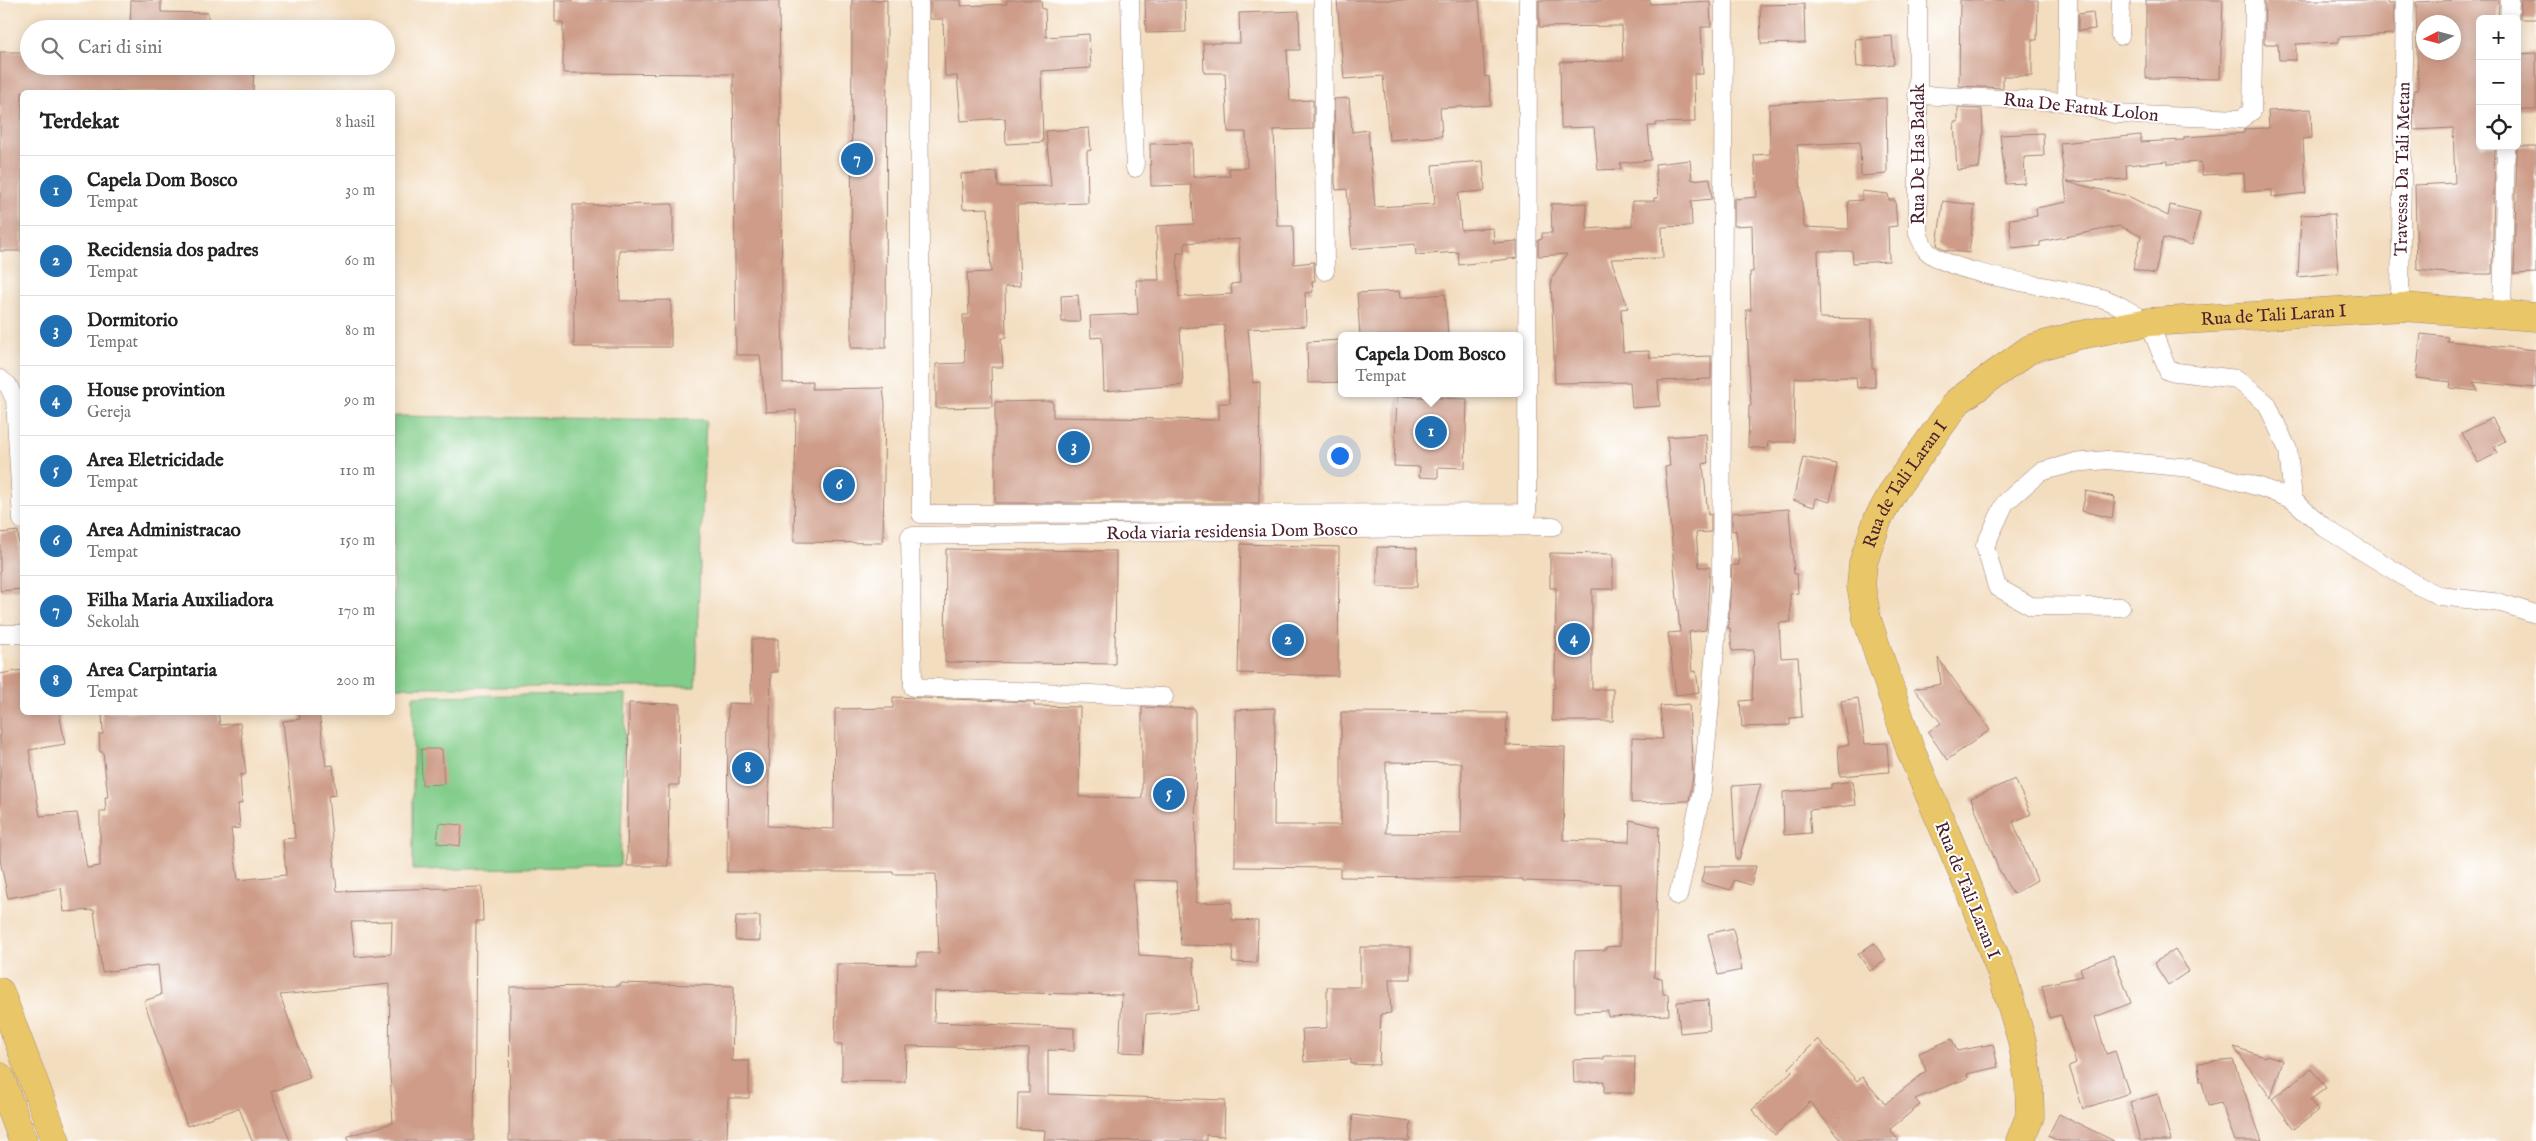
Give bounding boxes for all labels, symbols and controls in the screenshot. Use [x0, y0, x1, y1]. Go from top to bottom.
north arrow [2416, 15, 2461, 60]
map controls [2476, 15, 2521, 150]
button: + [2476, 15, 2521, 60]
search box [20, 20, 395, 75]
icon: search [38, 34, 66, 62]
text: Cari di sini [78, 36, 162, 60]
button: − [2476, 60, 2521, 105]
street label: Travessa Da Tali Metan [2390, 81, 2417, 256]
street label: Rua De Has Badak [1908, 83, 1931, 225]
street label: Rua De Fatuk Lolon [2002, 89, 2160, 128]
button: locate [2476, 105, 2521, 150]
text: Terdekat [40, 109, 119, 136]
text: 8 hasil [336, 113, 375, 133]
pin: 7 [841, 140, 873, 178]
text: Capela Dom Bosco [87, 169, 238, 193]
text: 1 [53, 181, 59, 201]
text: 30 m [345, 181, 375, 201]
text: Tempat [87, 193, 138, 213]
text: Recidensia dos padres [87, 239, 259, 263]
text: 2 [52, 251, 60, 271]
text: 60 m [345, 251, 375, 271]
text: Tempat [87, 263, 138, 283]
street label: Rua de Tali Laran I [2200, 300, 2347, 332]
text: Dormitorio [87, 309, 178, 333]
text: 3 [53, 321, 59, 341]
text: 80 m [345, 321, 375, 341]
popup [1338, 332, 1523, 397]
text: Tempat [87, 333, 138, 353]
text: Capela Dom Bosco [1355, 343, 1506, 367]
text: Tempat [1355, 367, 1406, 387]
text: House provintion [87, 379, 225, 403]
text: 4 [52, 391, 60, 411]
text: 90 m [344, 391, 375, 411]
text: Gereja [87, 403, 131, 423]
pin: 1 [1415, 413, 1447, 451]
street label: Rua de Tali Laran I [1859, 416, 1953, 551]
pin: 3 [1058, 428, 1090, 466]
your location [1327, 443, 1353, 469]
text: Area Eletricidade [87, 449, 224, 473]
text: 5 [53, 461, 59, 481]
text: 110 m [339, 461, 375, 481]
pin: 6 [823, 466, 855, 504]
text: Tempat [87, 473, 138, 493]
text: Area Administracao [87, 519, 241, 543]
street label: Roda viaria residensia Dom Bosco [1106, 519, 1358, 546]
text: 6 [53, 531, 59, 551]
text: 150 m [340, 531, 375, 551]
text: Tempat [87, 543, 138, 563]
text: Filha Maria Auxiliadora [87, 589, 273, 613]
text: 7 [52, 601, 60, 621]
text: 170 m [338, 601, 375, 621]
text: Sekolah [87, 613, 139, 633]
pin: 4 [1558, 620, 1590, 658]
pin: 2 [1272, 621, 1304, 659]
text: Area Carpintaria [87, 659, 217, 683]
text: 8 [53, 671, 59, 691]
text: 200 m [336, 671, 375, 691]
text: Tempat [87, 683, 138, 703]
pin: 8 [732, 749, 764, 787]
pin: 5 [1153, 775, 1185, 813]
street label: Rua de Tali Laran I [1929, 819, 2005, 963]

